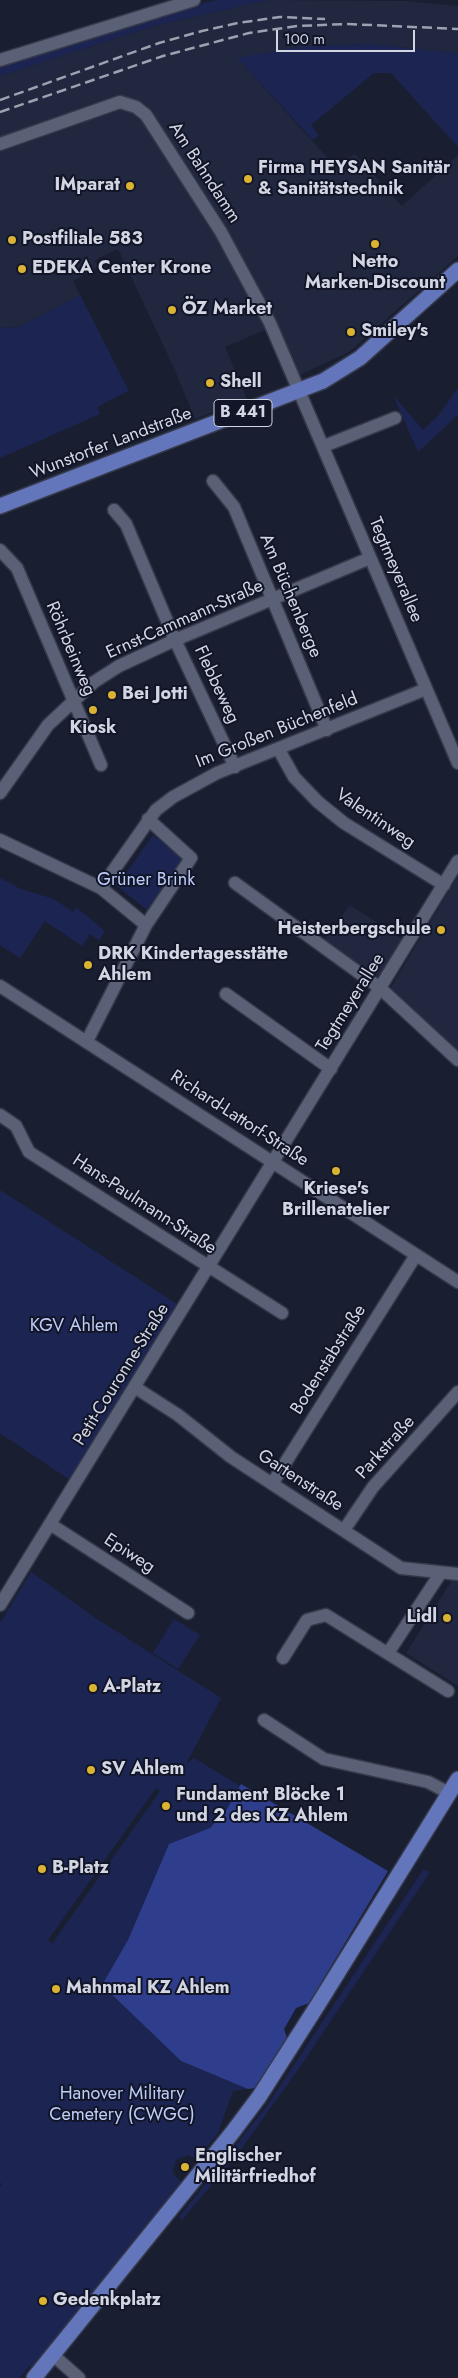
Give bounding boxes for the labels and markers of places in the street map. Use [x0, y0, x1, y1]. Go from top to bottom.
place label: Firma HEYSAN Sanitär & Sanitätstechnik [258, 158, 450, 200]
marker: Firma HEYSAN Sanitär & Sanitätstechnik [242, 173, 254, 185]
place label: IMparat [55, 175, 120, 197]
marker: IMparat [124, 180, 136, 192]
place label: Postfiliale 583 [22, 229, 143, 251]
marker: Postfiliale 583 [6, 234, 18, 246]
marker: Netto Marken-Discount [369, 238, 381, 250]
place label: Netto Marken-Discount [305, 252, 445, 294]
place label: EDEKA Center Krone [32, 258, 211, 280]
marker: EDEKA Center Krone [16, 263, 28, 275]
place label: ÖZ Market [182, 299, 272, 321]
marker: ÖZ Market [166, 304, 178, 316]
place label: Smiley's [361, 321, 428, 343]
marker: Smiley's [345, 326, 357, 338]
place label: Shell [220, 372, 262, 394]
marker: Shell [204, 377, 216, 389]
place label: Bei Jotti [122, 684, 188, 706]
marker: Bei Jotti [106, 689, 118, 701]
marker: Kiosk [87, 704, 99, 716]
place label: Kiosk [70, 718, 116, 740]
place label: Heisterbergschule [278, 919, 431, 941]
marker: Heisterbergschule [435, 924, 447, 936]
place label: DRK Kindertagesstätte Ahlem [98, 944, 288, 986]
marker: DRK Kindertagesstätte Ahlem [82, 959, 94, 971]
marker: Kriese's Brillenatelier [330, 1165, 342, 1177]
place label: Kriese's Brillenatelier [282, 1179, 390, 1222]
place label: Lidl [407, 1607, 437, 1629]
marker: Lidl [441, 1612, 453, 1624]
place label: A-Platz [103, 1677, 161, 1699]
marker: A-Platz [87, 1682, 99, 1694]
place label: SV Ahlem [101, 1759, 184, 1781]
marker: SV Ahlem [85, 1764, 97, 1776]
place label: Fundament Blöcke 1 und 2 des KZ Ahlem [176, 1785, 348, 1828]
marker: Fundament Blöcke 1 und 2 des KZ Ahlem [160, 1800, 172, 1812]
place label: B-Platz [52, 1858, 109, 1880]
marker: B-Platz [36, 1863, 48, 1875]
place label: Mahnmal KZ Ahlem [66, 1978, 230, 2000]
marker: Mahnmal KZ Ahlem [50, 1983, 62, 1995]
place label: Englischer Militärfriedhof [195, 2146, 316, 2188]
marker: Englischer Militärfriedhof [179, 2161, 191, 2173]
place label: Gedenkplatz [53, 2290, 161, 2312]
marker: Gedenkplatz [37, 2295, 49, 2307]

